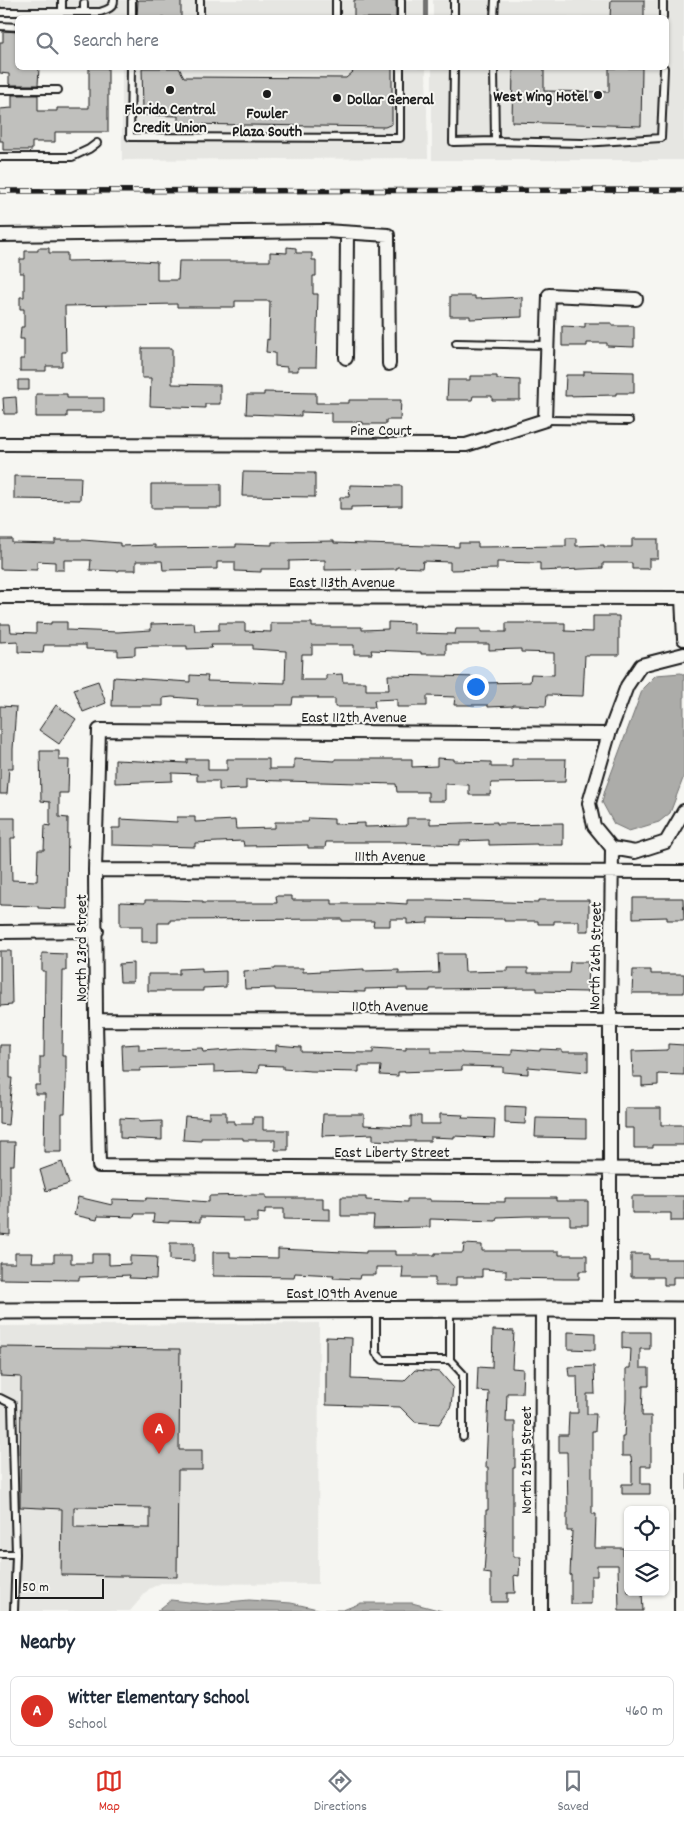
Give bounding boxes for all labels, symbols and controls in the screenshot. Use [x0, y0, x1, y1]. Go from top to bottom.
search box [15, 15, 669, 70]
icon: search [33, 29, 61, 57]
text: Search here [73, 29, 159, 56]
marker: Florida Central Credit Union [164, 84, 176, 96]
place label: West Wing Hotel [493, 86, 588, 109]
marker: Fowler Plaza South [261, 88, 273, 100]
place label: Dollar General [347, 89, 434, 112]
marker: West Wing Hotel [592, 89, 604, 101]
marker: Dollar General [331, 92, 343, 104]
place label: Florida Central Credit Union [124, 99, 216, 140]
place label: Fowler Plaza South [232, 103, 302, 144]
street label: Pine Court [350, 420, 412, 443]
street label: East 113th Avenue [289, 572, 395, 595]
your location [463, 674, 489, 700]
street label: East 112th Avenue [301, 707, 407, 730]
street label: 111th Avenue [354, 846, 426, 869]
street label: North 23rd Street [71, 894, 94, 1002]
street label: North 26th Street [584, 902, 609, 1010]
street label: 110th Avenue [352, 996, 428, 1019]
street label: East Liberty Street [334, 1142, 450, 1165]
street label: East 109th Avenue [286, 1283, 398, 1306]
street label: North 25th Street [516, 1406, 539, 1514]
pin: A [143, 1413, 175, 1454]
map controls [624, 1506, 669, 1596]
button: locate [624, 1506, 669, 1551]
button: layers [624, 1551, 669, 1596]
scale bar [15, 1576, 104, 1599]
text: 50 m [22, 1578, 49, 1598]
text: Nearby [20, 1629, 75, 1659]
text: Witter Elementary School [68, 1686, 249, 1713]
text: A [33, 1700, 41, 1723]
text: 460 m [625, 1700, 663, 1723]
text: School [68, 1713, 107, 1736]
tab: Map [95, 1767, 123, 1817]
tab: Directions [314, 1767, 367, 1817]
tab: Saved [557, 1767, 589, 1817]

